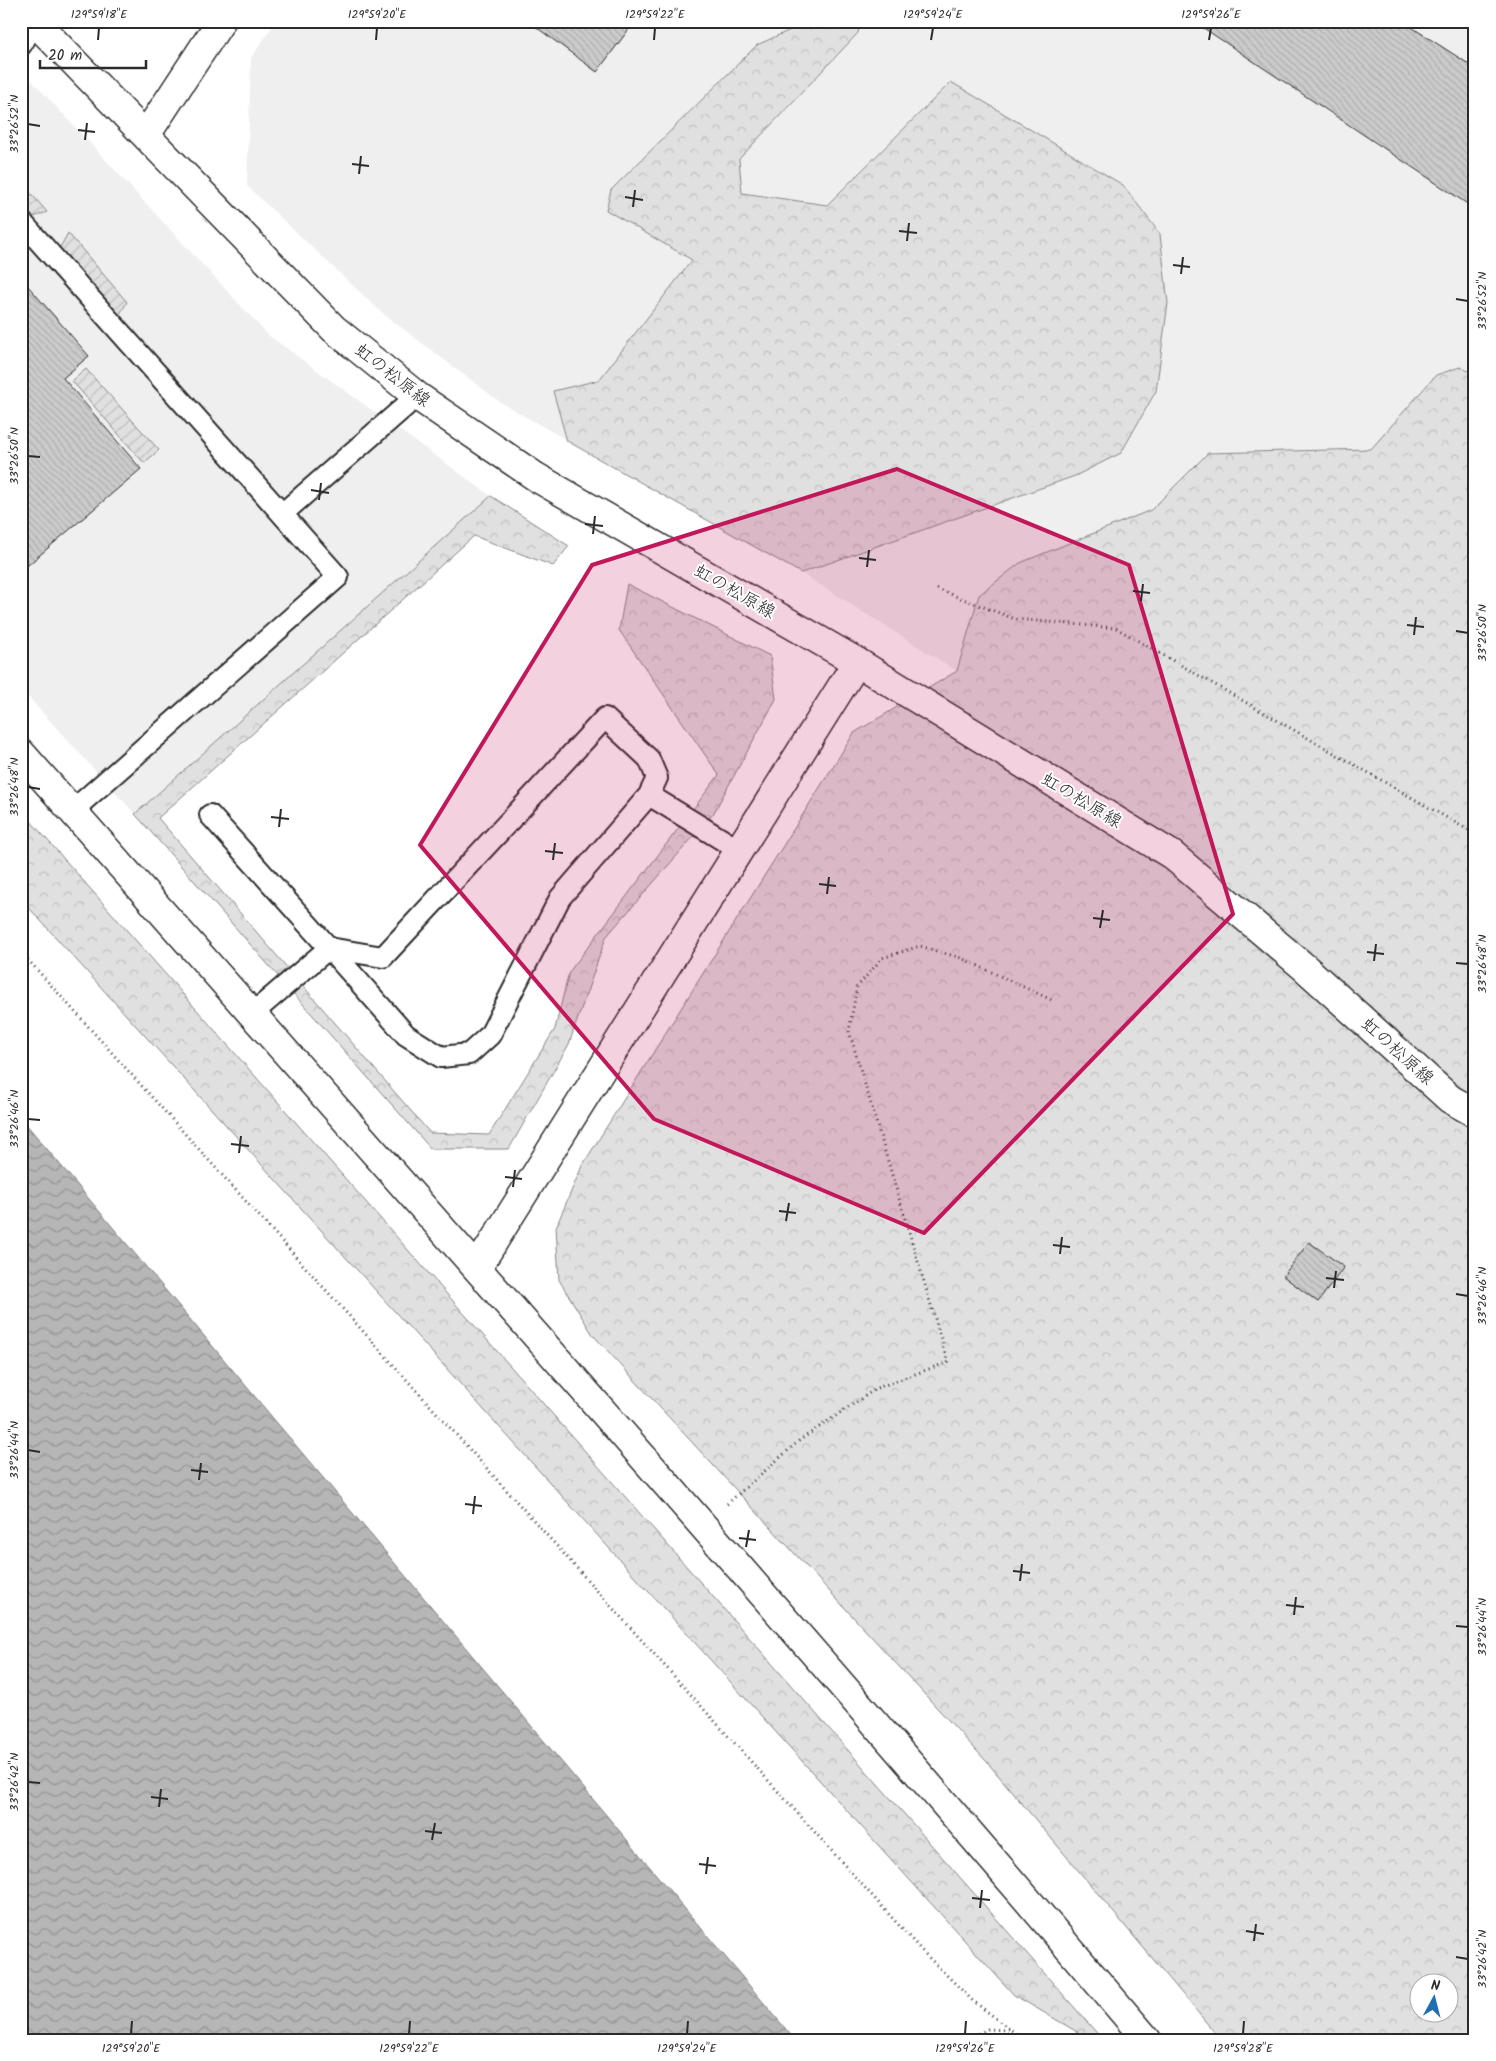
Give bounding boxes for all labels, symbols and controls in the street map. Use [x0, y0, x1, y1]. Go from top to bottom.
text: 129°59'18"E [71, 5, 128, 24]
text: 129°59'20"E [348, 5, 407, 24]
text: 129°59'22"E [625, 5, 686, 24]
text: 129°59'24"E [903, 5, 964, 24]
text: 129°59'26"E [1181, 5, 1242, 24]
scale bar [40, 38, 146, 70]
text: 20 m [48, 44, 82, 68]
text: 33°26'52"N [5, 95, 24, 153]
text: 33°26'52"N [1473, 272, 1492, 330]
street label: 虹の松原線 [348, 337, 436, 415]
text: 33°26'50"N [5, 427, 24, 485]
street label: 虹の松原線 [688, 557, 780, 627]
text: 33°26'50"N [1473, 604, 1492, 662]
text: 33°26'48"N [5, 757, 24, 817]
street label: 虹の松原線 [1035, 766, 1127, 837]
text: 33°26'48"N [1473, 934, 1492, 994]
street label: 虹の松原線 [1354, 1011, 1440, 1093]
text: 33°26'46"N [5, 1090, 24, 1148]
text: 33°26'46"N [1473, 1267, 1492, 1325]
text: 33°26'44"N [5, 1421, 24, 1479]
text: 33°26'44"N [1473, 1598, 1492, 1656]
text: 33°26'42"N [5, 1753, 24, 1811]
text: 33°26'42"N [1473, 1930, 1492, 1988]
north arrow [1408, 1974, 1458, 2024]
text: N [1430, 1975, 1441, 1998]
text: 129°59'20"E [102, 2039, 161, 2058]
text: 129°59'22"E [379, 2039, 440, 2058]
text: 129°59'24"E [657, 2039, 718, 2058]
text: 129°59'26"E [935, 2039, 996, 2058]
text: 129°59'28"E [1213, 2039, 1274, 2058]

